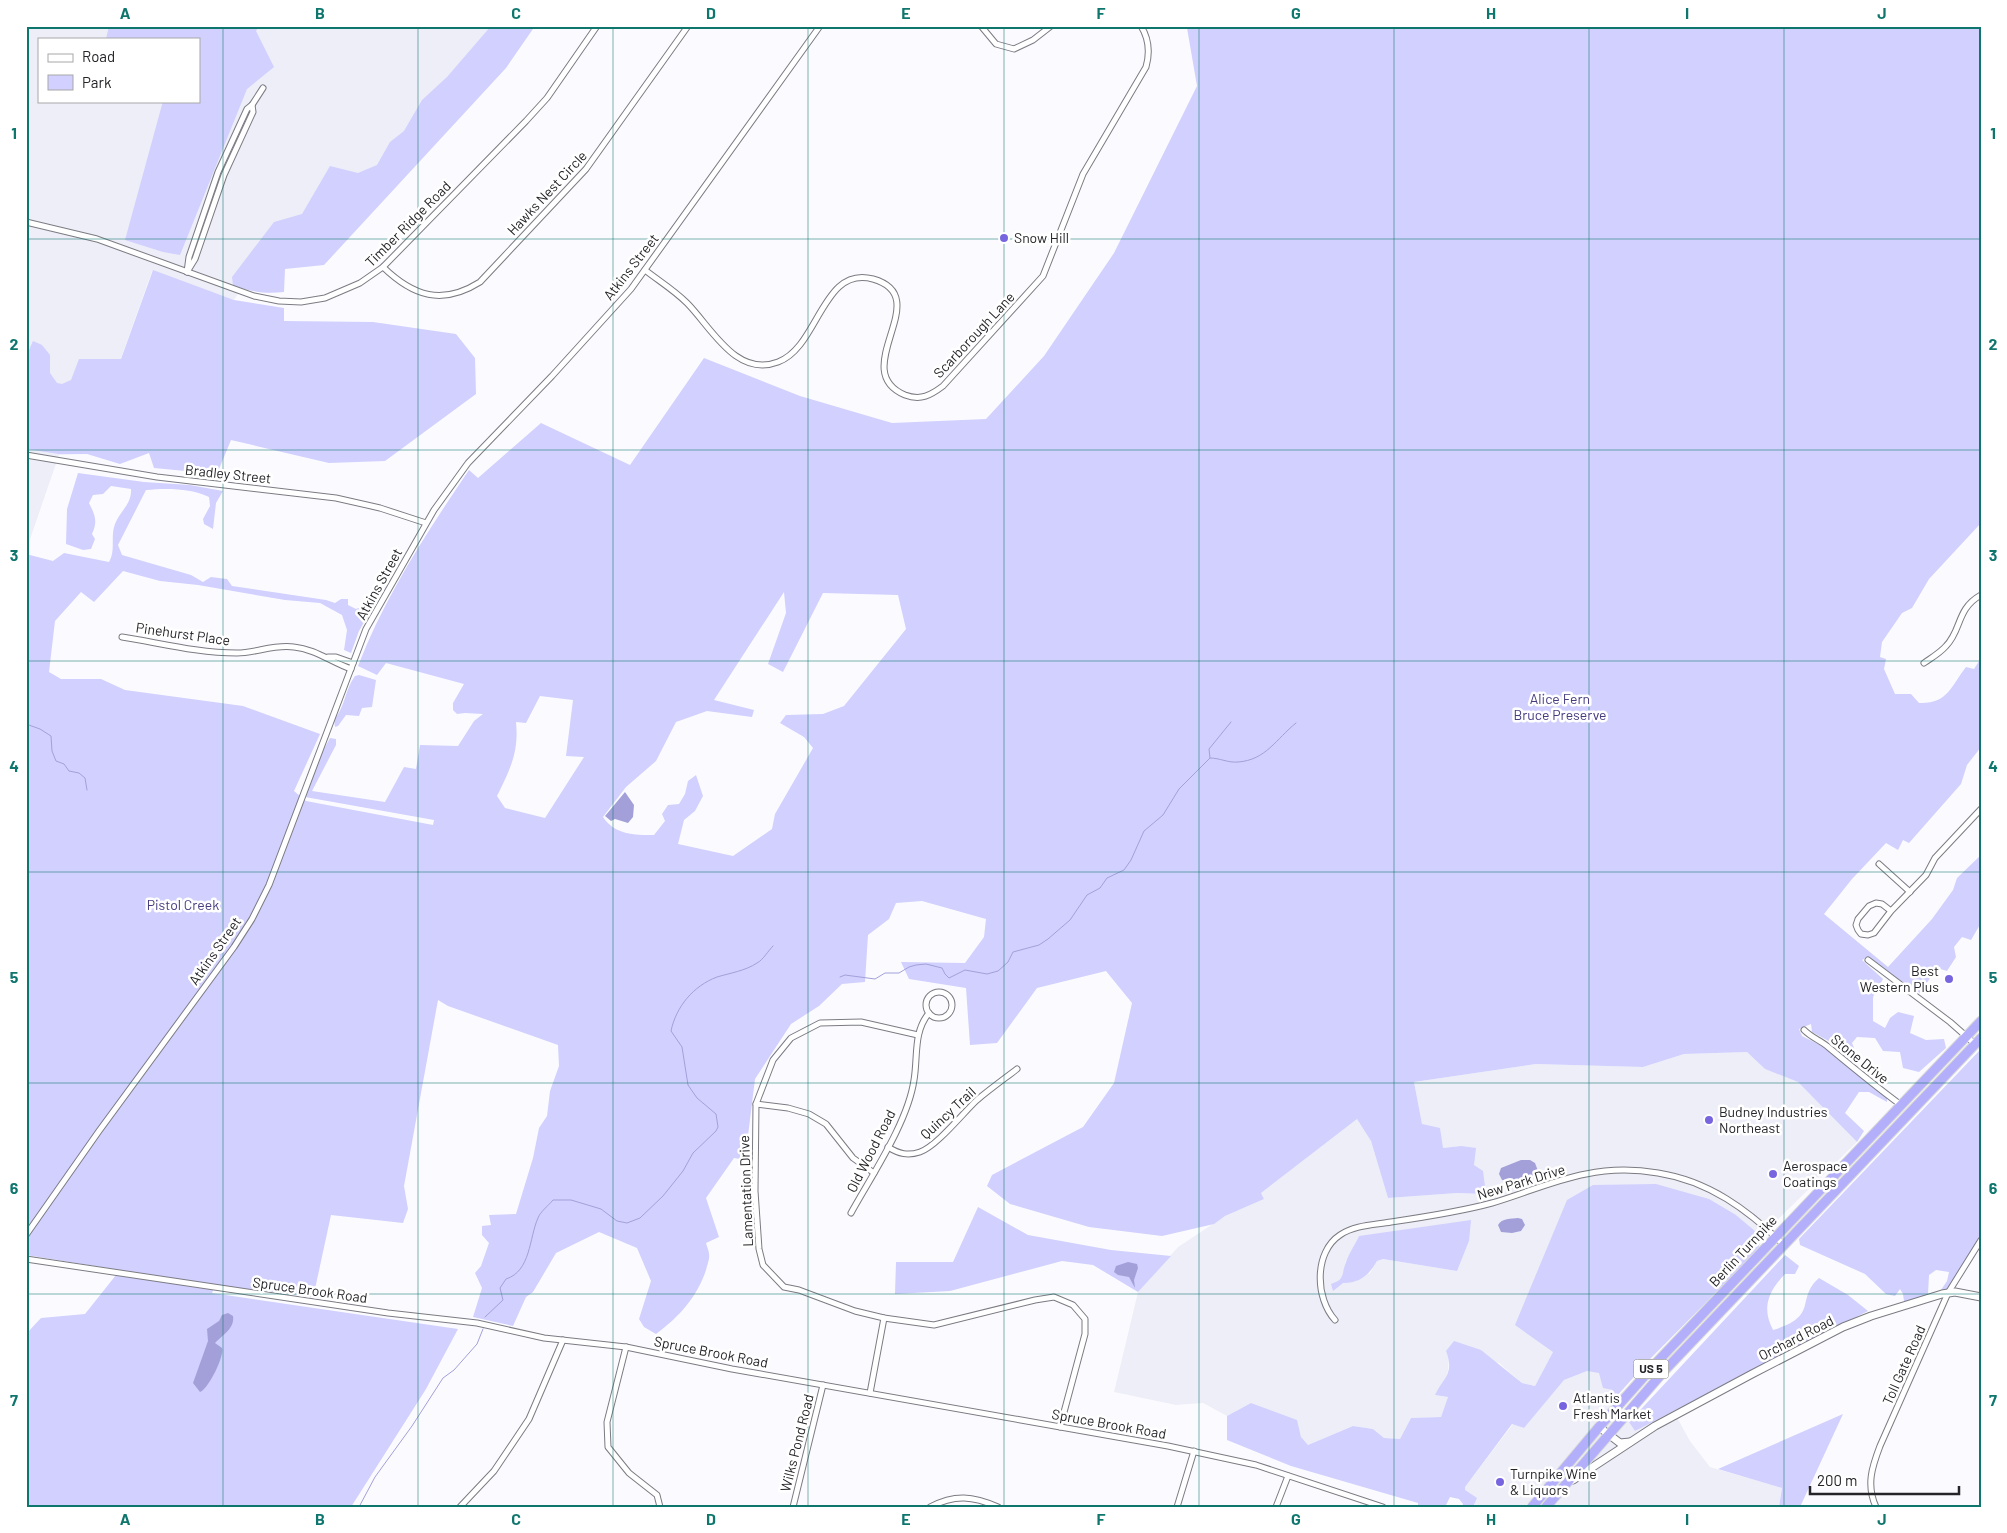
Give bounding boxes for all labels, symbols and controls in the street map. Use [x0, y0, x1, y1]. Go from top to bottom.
text: A [120, 3, 131, 22]
text: B [315, 3, 325, 22]
text: C [511, 3, 521, 22]
text: D [706, 3, 716, 22]
text: E [901, 3, 911, 22]
text: F [1097, 3, 1106, 22]
text: G [1291, 3, 1301, 22]
text: H [1486, 3, 1496, 22]
text: I [1685, 3, 1689, 22]
text: J [1877, 3, 1887, 22]
legend [38, 38, 200, 102]
text: Road [82, 47, 115, 65]
text: Park [82, 73, 112, 91]
text: 1 [11, 123, 17, 142]
text: 1 [1990, 123, 1996, 142]
street label: Hawks Nest Circle [503, 147, 590, 238]
street label: Timber Ridge Road [361, 177, 454, 270]
place label: Snow Hill [1014, 229, 1069, 246]
street label: Atkins Street [599, 230, 662, 303]
marker: Snow Hill [998, 232, 1010, 244]
street label: Scarborough Lane [930, 288, 1018, 381]
text: 2 [10, 334, 19, 353]
text: 2 [1989, 334, 1998, 353]
street label: Bradley Street [184, 461, 272, 486]
text: 3 [10, 545, 18, 564]
street label: Atkins Street [352, 545, 405, 623]
text: 3 [1989, 545, 1997, 564]
street label: Pinehurst Place [135, 618, 231, 649]
park label: Alice Fern Bruce Preserve [1513, 690, 1607, 723]
text: 4 [9, 756, 19, 775]
text: 4 [1988, 756, 1998, 775]
park label: Pistol Creek [147, 896, 219, 913]
street label: Atkins Street [185, 913, 244, 988]
place label: Best Western Plus [1860, 962, 1939, 995]
text: 5 [10, 967, 19, 986]
text: 5 [1989, 967, 1998, 986]
marker: Best Western Plus [1943, 973, 1955, 985]
street label: Stone Drive [1828, 1030, 1893, 1087]
street label: Quincy Trail [917, 1083, 979, 1142]
place label: Budney Industries Northeast [1719, 1103, 1828, 1136]
street label: Old Wood Road [842, 1107, 899, 1195]
marker: Budney Industries Northeast [1703, 1114, 1715, 1126]
street label: Lamentation Drive [735, 1135, 756, 1247]
place label: Aerospace Coatings [1783, 1157, 1848, 1190]
street label: New Park Drive [1475, 1160, 1567, 1203]
marker: Aerospace Coatings [1767, 1168, 1779, 1180]
text: 6 [10, 1178, 19, 1197]
text: 6 [1989, 1178, 1998, 1197]
street label: Berlin Turnpike [1705, 1211, 1780, 1290]
street label: Spruce Brook Road [252, 1273, 369, 1306]
street label: Orchard Road [1755, 1311, 1836, 1364]
street label: Toll Gate Road [1878, 1322, 1929, 1407]
street label: Spruce Brook Road [653, 1332, 770, 1371]
road number: US 5 [1634, 1360, 1668, 1378]
place label: Atlantis Fresh Market [1573, 1389, 1652, 1422]
text: 7 [10, 1390, 18, 1409]
text: 7 [1989, 1390, 1997, 1409]
street label: Wilks Pond Road [776, 1392, 817, 1494]
marker: Atlantis Fresh Market [1557, 1400, 1569, 1412]
street label: Spruce Brook Road [1051, 1405, 1168, 1442]
scale bar [1810, 1463, 1958, 1495]
place label: Turnpike Wine & Liquors [1510, 1465, 1597, 1498]
text: 200 m [1817, 1471, 1857, 1489]
marker: Turnpike Wine & Liquors [1494, 1476, 1506, 1488]
text: A [120, 1509, 131, 1528]
text: B [315, 1509, 325, 1528]
text: C [511, 1509, 521, 1528]
text: D [706, 1509, 716, 1528]
text: E [901, 1509, 911, 1528]
text: F [1097, 1509, 1106, 1528]
text: G [1291, 1509, 1301, 1528]
text: H [1486, 1509, 1496, 1528]
text: I [1685, 1509, 1689, 1528]
text: J [1877, 1509, 1887, 1528]

